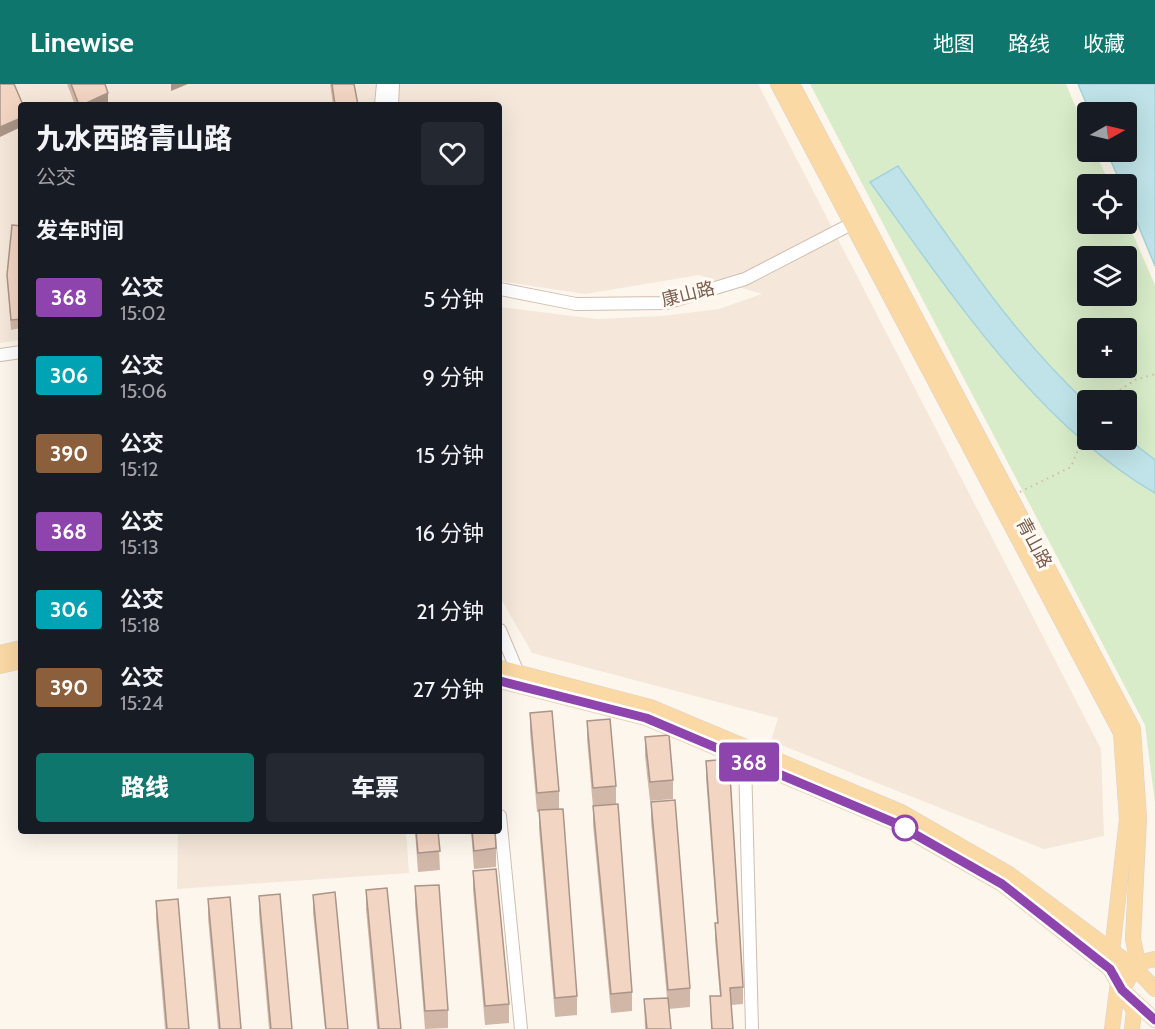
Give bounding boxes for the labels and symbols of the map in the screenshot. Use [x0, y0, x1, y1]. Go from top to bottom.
north arrow [1077, 102, 1137, 162]
street label: 康山路 [659, 277, 717, 311]
street label: 青山路 [1012, 514, 1056, 572]
line badge: 368 [714, 742, 783, 782]
unlabelled marker [892, 815, 918, 841]

